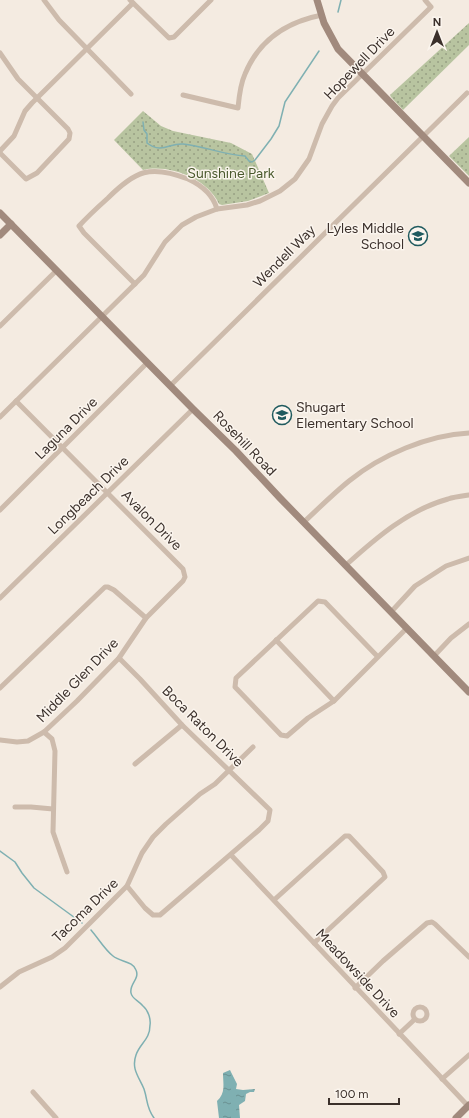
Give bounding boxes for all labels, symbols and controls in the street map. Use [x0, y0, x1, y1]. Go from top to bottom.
north arrow [417, 12, 457, 52]
text: N [433, 16, 441, 29]
street label: Hopewell Drive [320, 23, 399, 103]
park label: Sunshine Park [187, 165, 275, 182]
place label: Lyles Middle School [326, 220, 404, 253]
street label: Wendell Way [250, 221, 319, 291]
school or university icon: Lyles Middle School [407, 225, 429, 247]
street label: Laguna Drive [32, 393, 101, 463]
place label: Shugart Elementary School [296, 399, 414, 432]
school or university icon: Shugart Elementary School [271, 404, 293, 426]
street label: Rosehill Road [209, 407, 280, 479]
street label: Longbeach Drive [44, 452, 132, 538]
street label: Avalon Drive [118, 487, 186, 554]
street label: Middle Glen Drive [33, 634, 122, 726]
street label: Boca Raton Drive [159, 682, 247, 771]
street label: Tacoma Drive [49, 875, 122, 946]
street label: Meadowside Drive [312, 925, 403, 1022]
scale bar [329, 1080, 399, 1106]
text: 100 m [335, 1087, 369, 1101]

